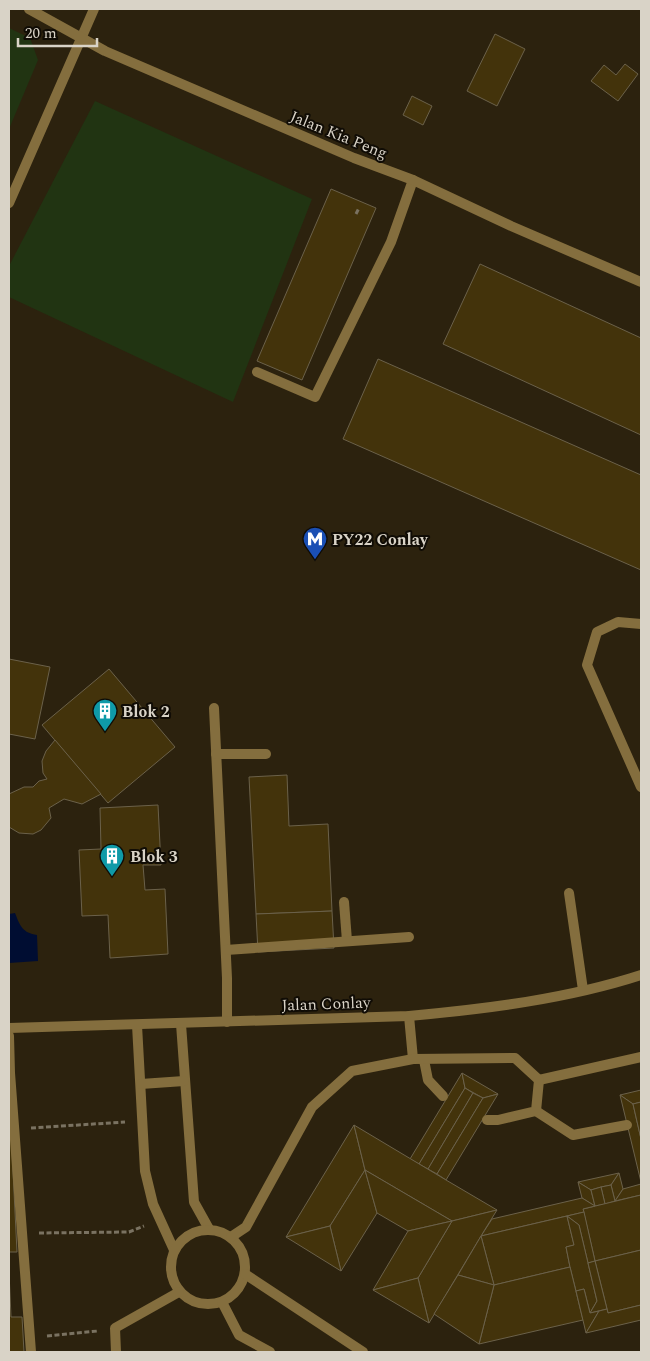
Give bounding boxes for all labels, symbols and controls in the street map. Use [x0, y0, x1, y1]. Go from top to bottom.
scale bar [18, 15, 96, 47]
text: 20 m [25, 22, 57, 45]
street label: Jalan Kia Peng [286, 104, 391, 165]
metro station icon: PY22 Conlay [302, 526, 328, 560]
place label: PY22 Conlay [332, 528, 429, 552]
building icon: Blok 2 [92, 698, 118, 732]
place label: Blok 2 [122, 700, 170, 724]
building icon: Blok 3 [99, 843, 125, 877]
place label: Blok 3 [130, 845, 178, 869]
street label: Jalan Conlay [281, 990, 372, 1018]

